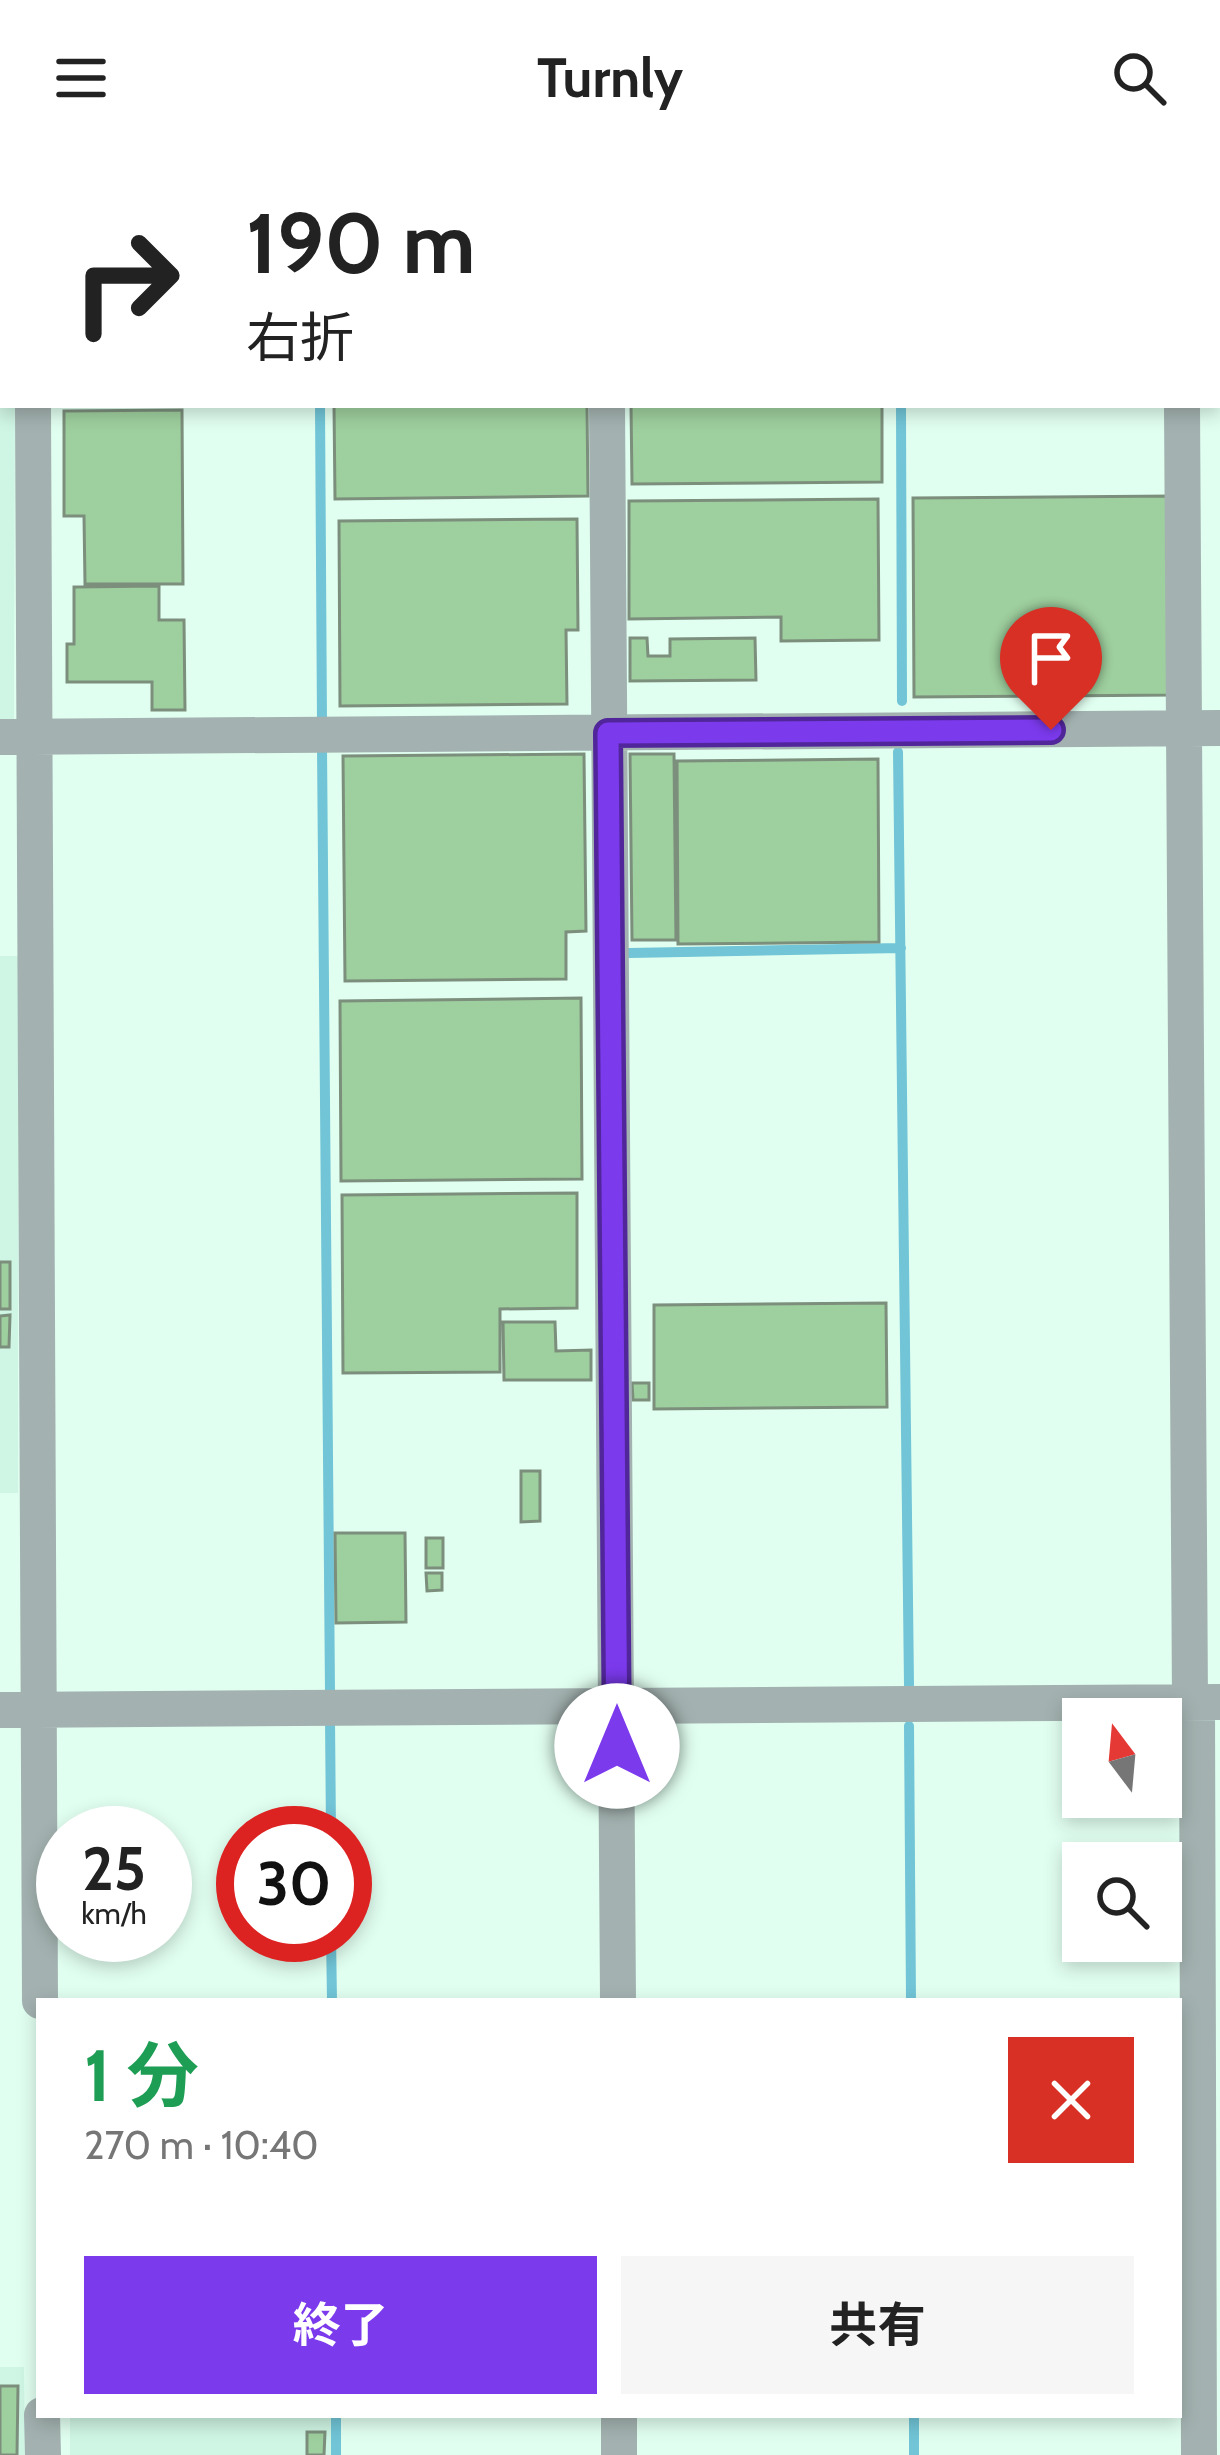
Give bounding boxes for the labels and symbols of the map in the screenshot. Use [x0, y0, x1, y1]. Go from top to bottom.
pin [1000, 607, 1102, 730]
position arrow [554, 1683, 680, 1809]
north arrow [1062, 1698, 1182, 1818]
speed limit sign: 30 [216, 1806, 372, 1962]

